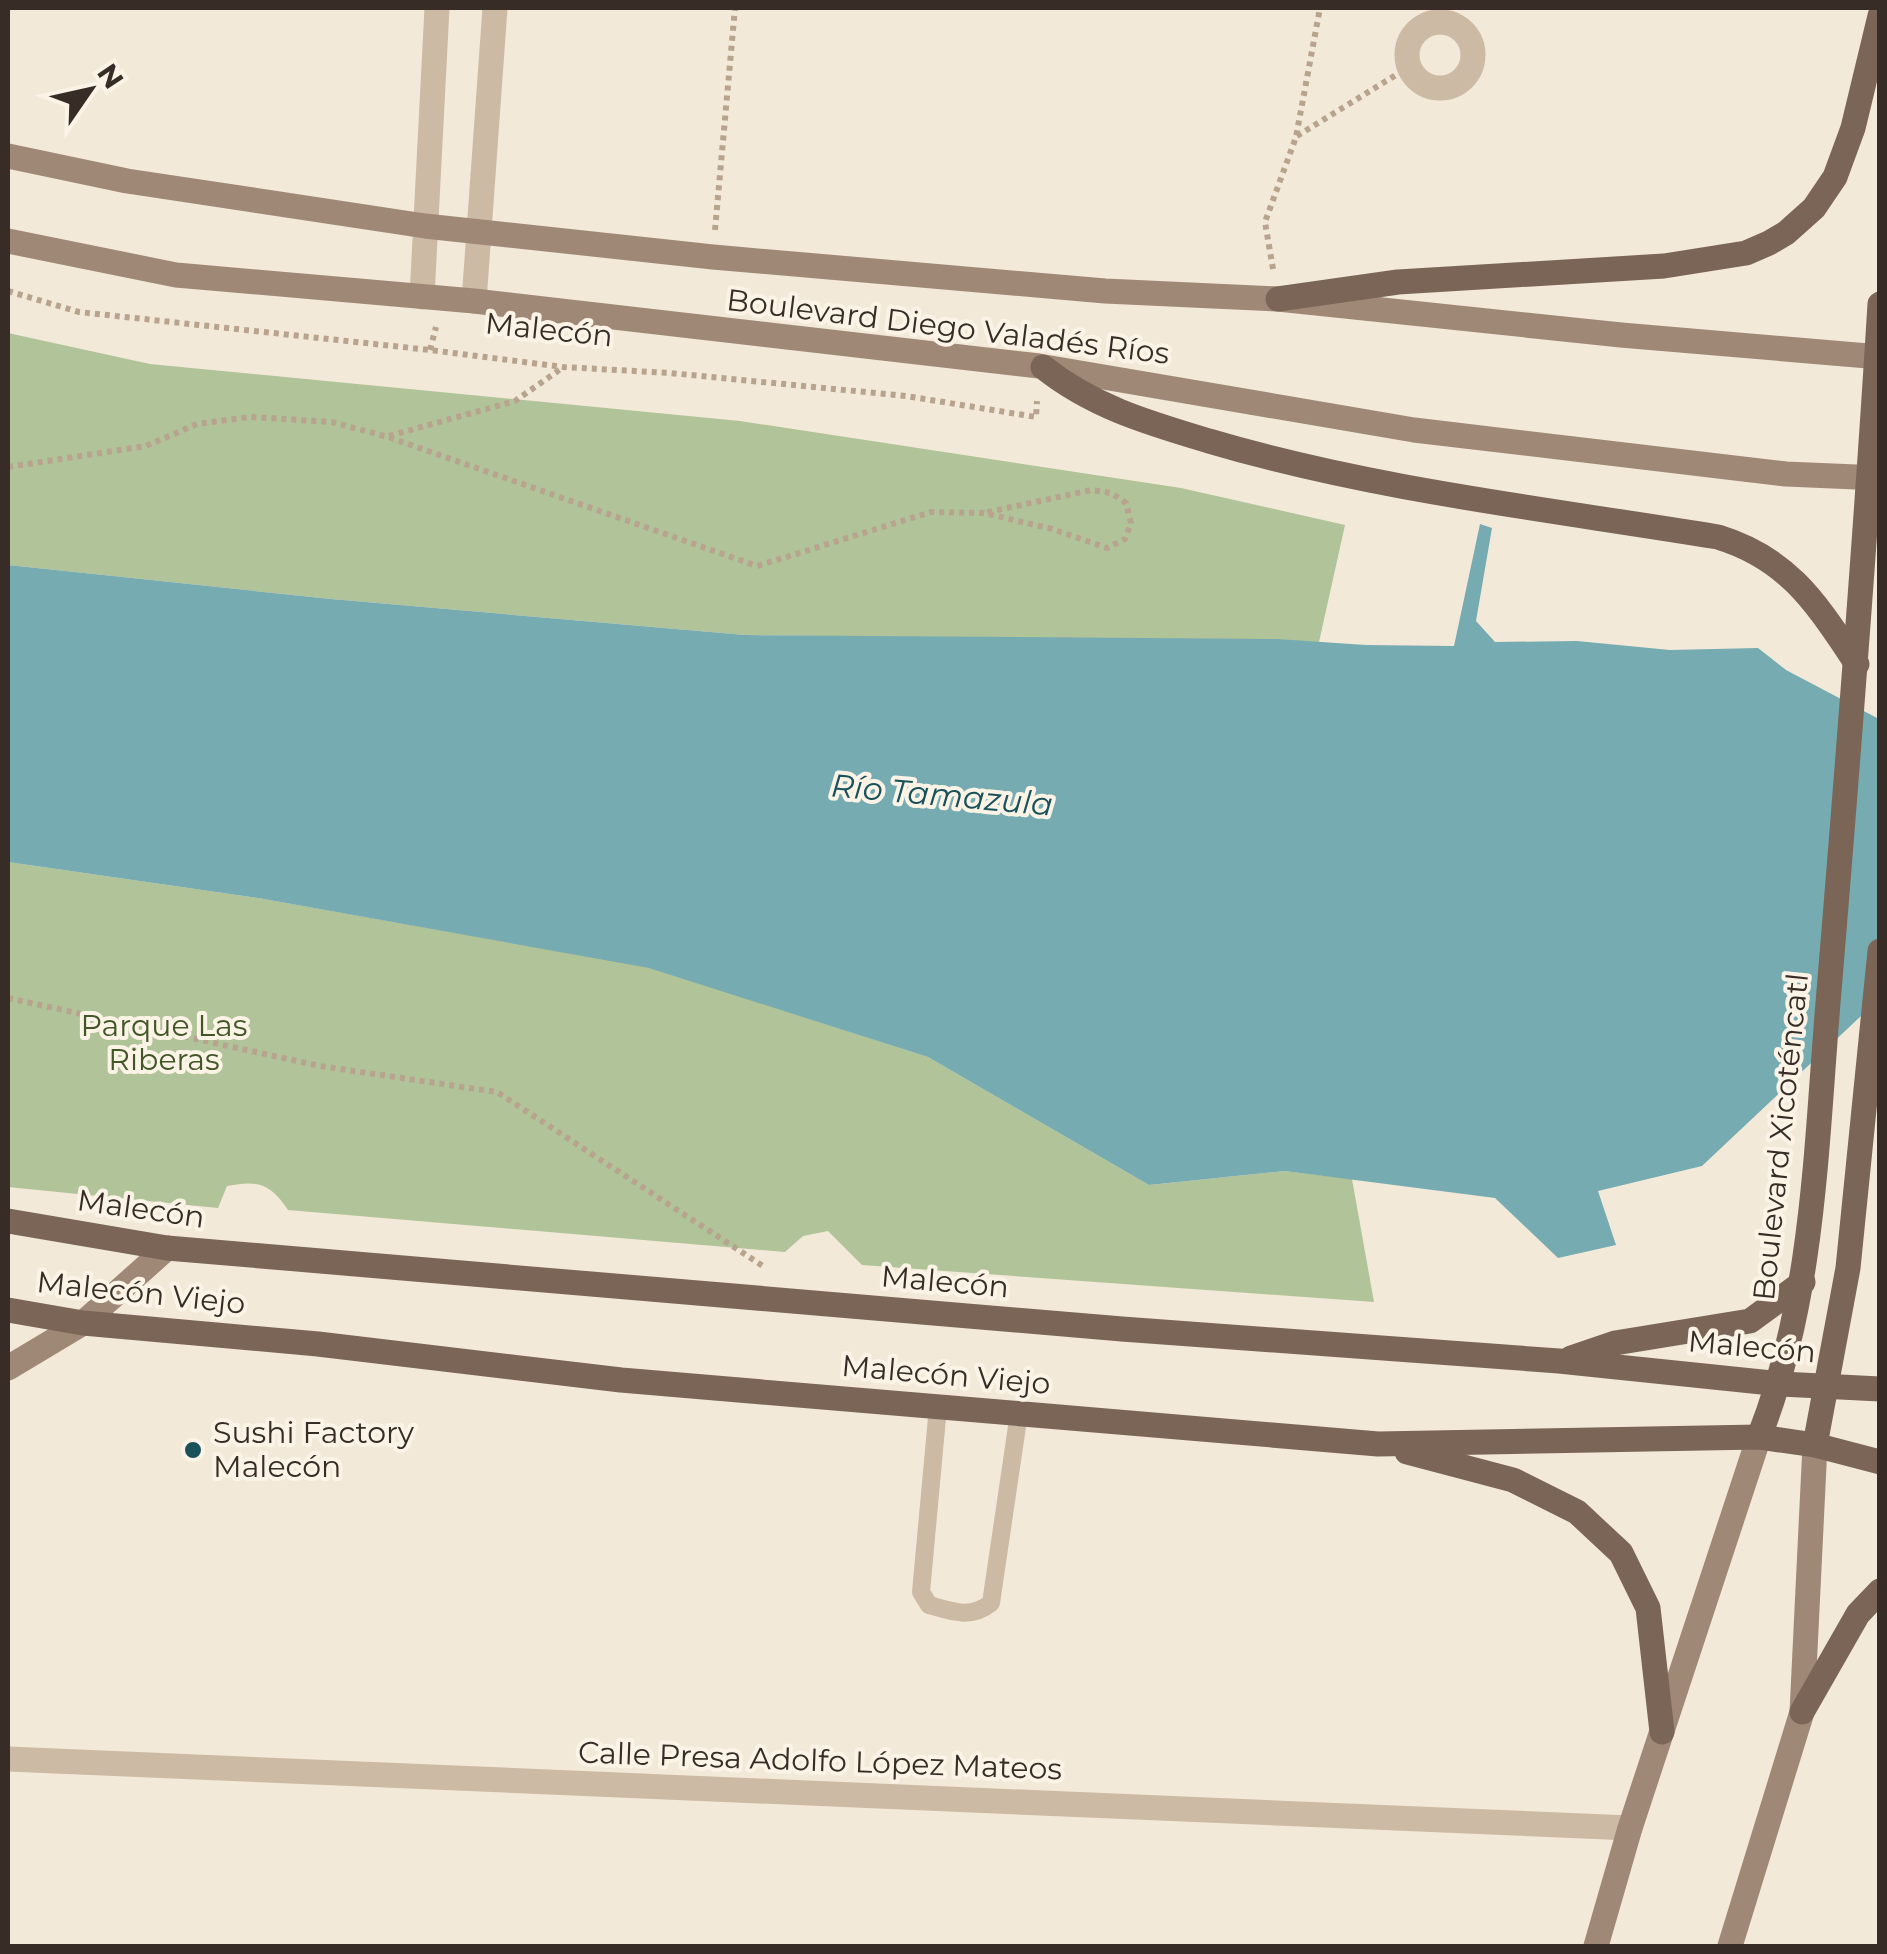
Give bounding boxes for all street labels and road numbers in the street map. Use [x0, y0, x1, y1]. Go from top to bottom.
street label: Boulevard Diego Valadés Ríos [725, 281, 1172, 372]
street label: Malecón [483, 304, 615, 355]
street label: Boulevard Xicoténcatl [1745, 972, 1816, 1302]
street label: Malecón [75, 1181, 207, 1236]
street label: Malecón [880, 1257, 1011, 1306]
street label: Malecón Viejo [35, 1263, 247, 1322]
street label: Malecón [1687, 1322, 1818, 1371]
street label: Malecón Viejo [840, 1347, 1052, 1402]
street label: Calle Presa Adolfo López Mateos [577, 1734, 1063, 1787]

